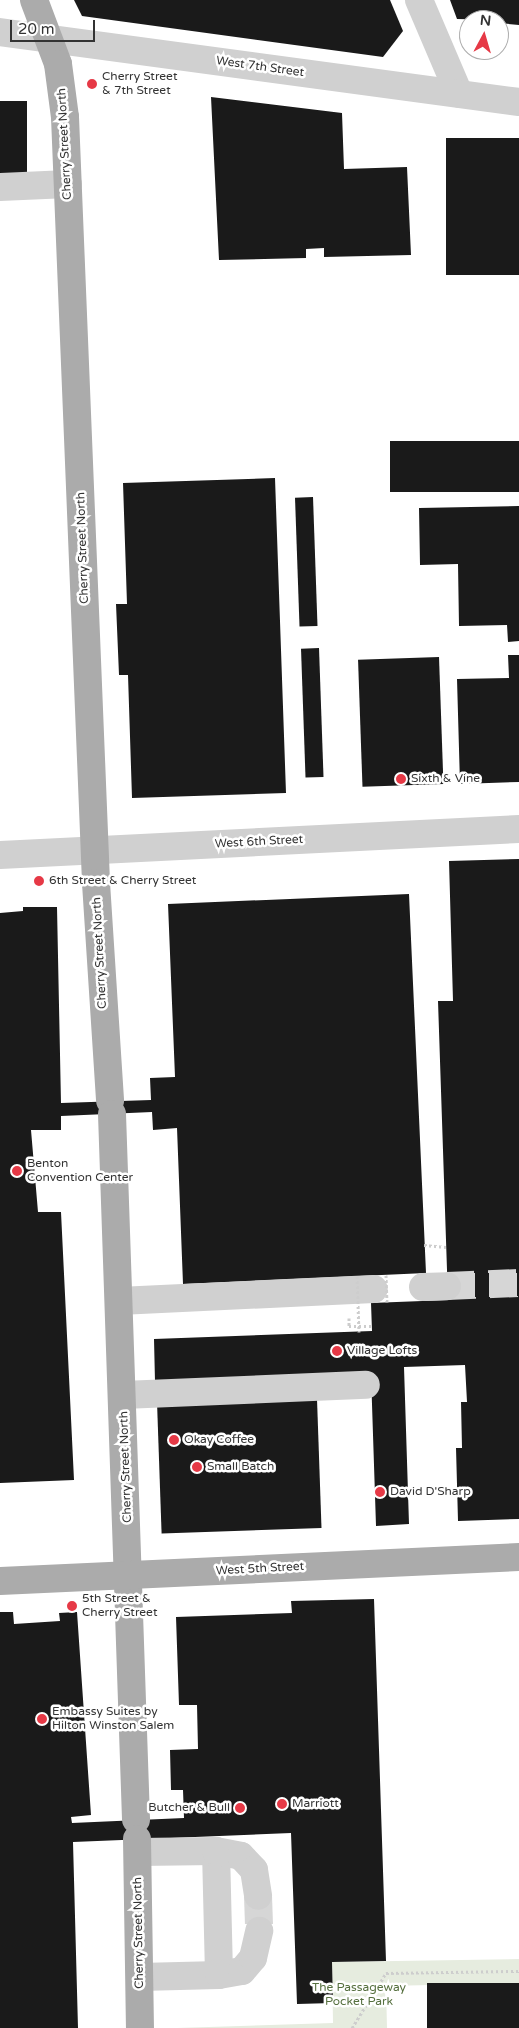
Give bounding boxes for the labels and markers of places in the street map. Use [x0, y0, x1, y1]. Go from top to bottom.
place label: Cherry Street & 7th Street [102, 70, 177, 98]
marker: Cherry Street & 7th Street [86, 78, 98, 90]
place label: Sixth & Vine [411, 772, 480, 786]
marker: Sixth & Vine [395, 773, 407, 785]
place label: 6th Street & Cherry Street [49, 874, 196, 888]
marker: 6th Street & Cherry Street [33, 875, 45, 887]
place label: Benton Convention Center [27, 1157, 133, 1185]
marker: Benton Convention Center [11, 1165, 23, 1177]
place label: Village Lofts [347, 1344, 417, 1358]
marker: Village Lofts [331, 1345, 343, 1357]
place label: Okay Coffee [184, 1433, 254, 1447]
marker: Okay Coffee [168, 1434, 180, 1446]
place label: Small Batch [207, 1460, 274, 1474]
marker: Small Batch [191, 1461, 203, 1473]
place label: David D'Sharp [390, 1485, 471, 1499]
marker: David D'Sharp [374, 1486, 386, 1498]
place label: 5th Street & Cherry Street [82, 1592, 157, 1620]
marker: 5th Street & Cherry Street [66, 1600, 78, 1612]
place label: Embassy Suites by Hilton Winston Salem [52, 1705, 174, 1733]
marker: Embassy Suites by Hilton Winston Salem [36, 1713, 48, 1725]
place label: Marriott [292, 1797, 339, 1811]
marker: Marriott [276, 1798, 288, 1810]
place label: Butcher & Bull [148, 1801, 230, 1815]
marker: Butcher & Bull [234, 1802, 246, 1814]

